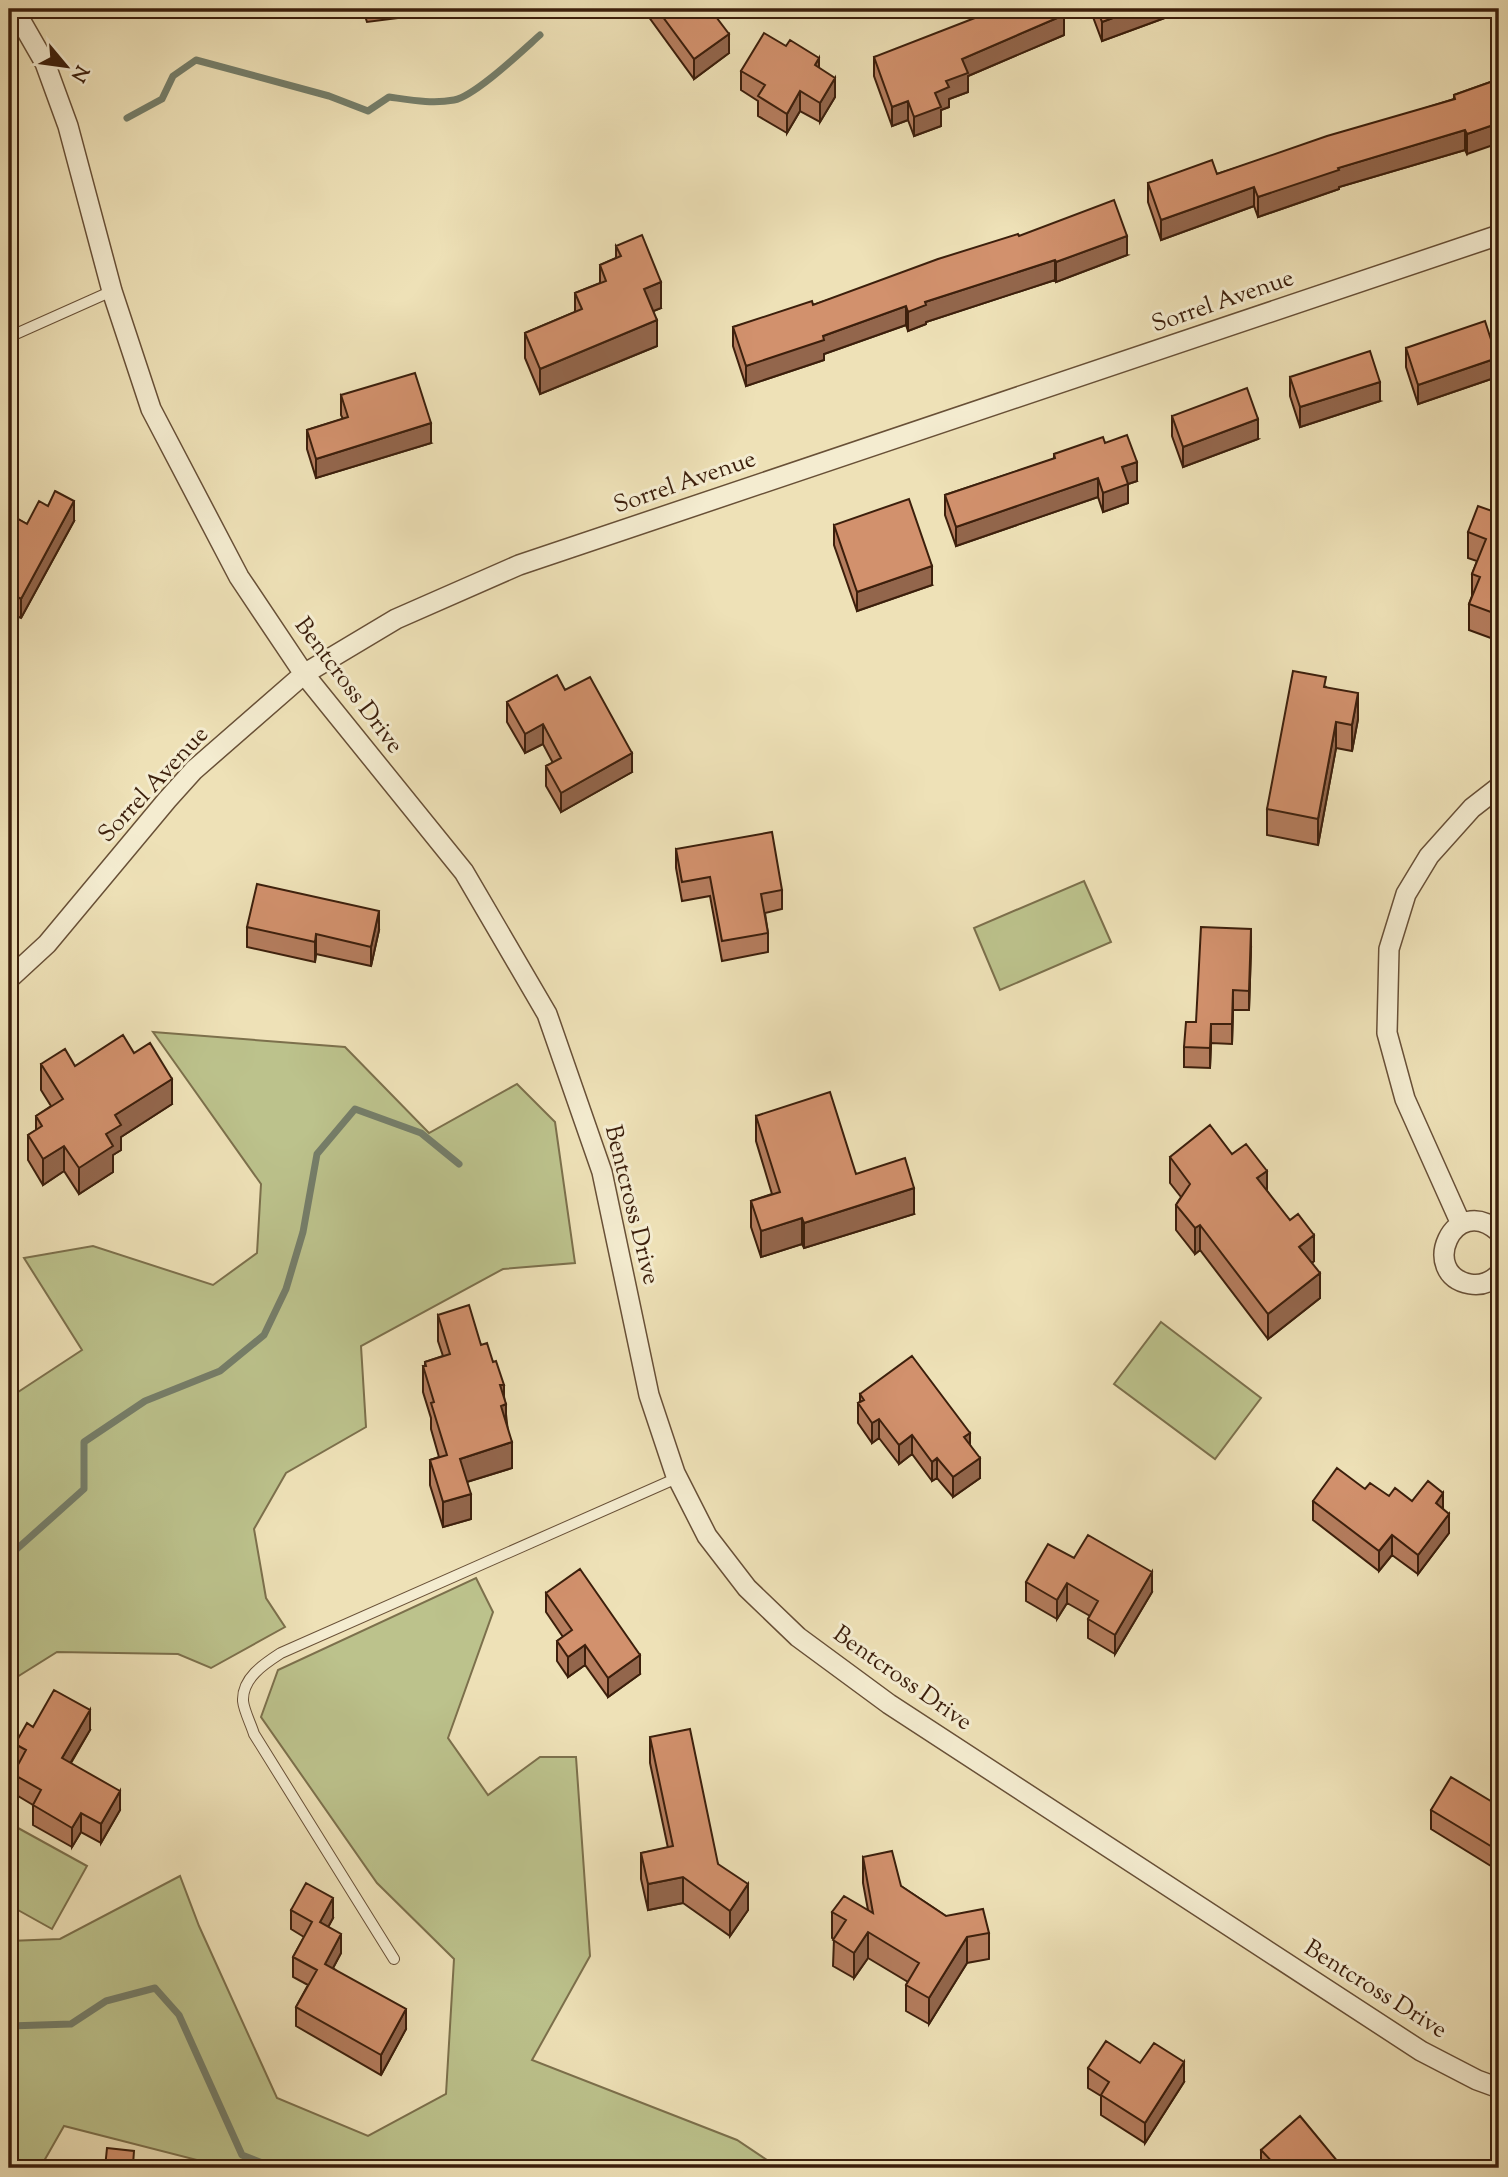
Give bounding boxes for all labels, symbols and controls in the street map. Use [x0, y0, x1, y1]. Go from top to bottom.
north arrow [32, 32, 102, 102]
text: N [63, 60, 94, 86]
street label: Sorrel Avenue [1147, 262, 1299, 342]
street label: Sorrel Avenue [609, 443, 761, 523]
street label: Bentcross Drive [285, 611, 411, 761]
street label: Sorrel Avenue [91, 719, 217, 851]
street label: Bentcross Drive [595, 1122, 667, 1288]
street label: Bentcross Drive [825, 1618, 979, 1740]
street label: Bentcross Drive [1297, 1932, 1453, 2048]

